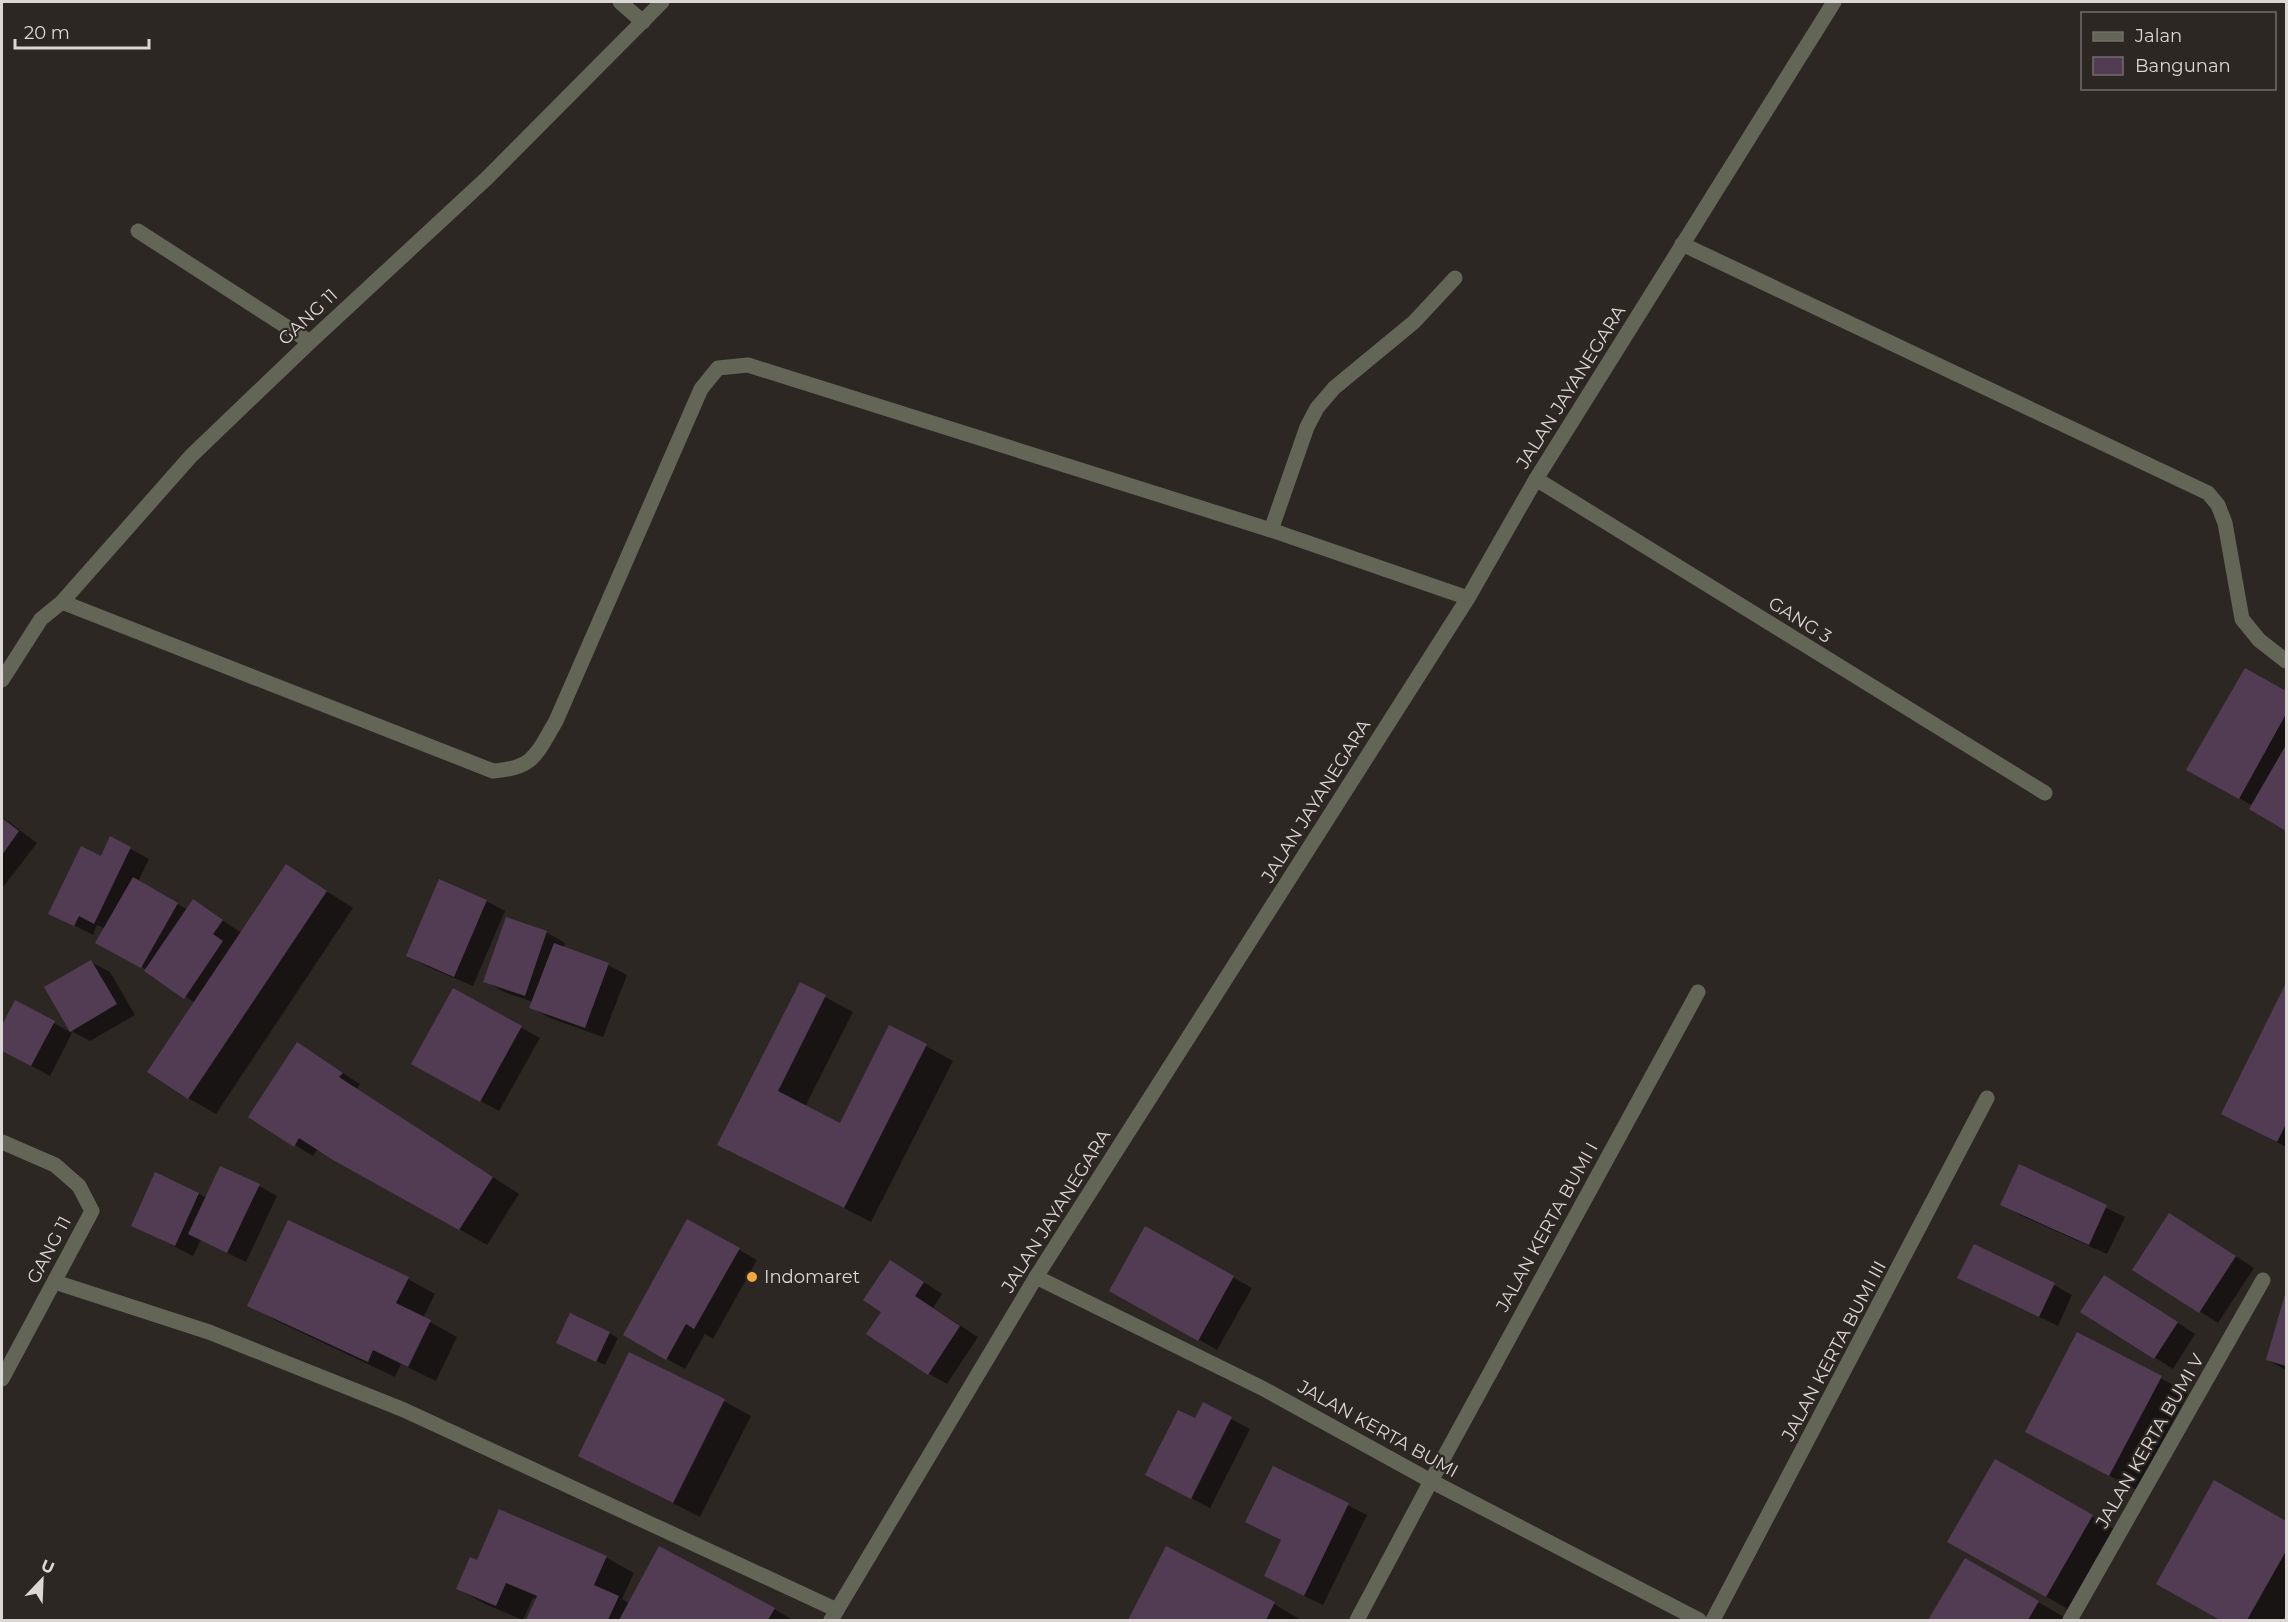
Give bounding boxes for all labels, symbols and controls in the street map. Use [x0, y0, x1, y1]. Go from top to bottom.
scale bar [15, 12, 148, 50]
legend [2081, 12, 2276, 90]
text: 20 m [24, 22, 70, 44]
text: Jalan [2134, 25, 2182, 47]
text: Bangunan [2135, 55, 2231, 77]
street label: GANG 11 [274, 284, 342, 350]
street label: JALAN JAYANEGARA [1511, 301, 1630, 473]
street label: GANG 3 [1764, 592, 1836, 648]
street label: JALAN JAYANEGARA [1256, 715, 1375, 887]
street label: JALAN JAYANEGARA [996, 1125, 1115, 1297]
street label: JALAN KERTA BUMI I [1491, 1139, 1603, 1316]
street label: GANG 11 [22, 1213, 76, 1287]
street label: JALAN KERTA BUMI III [1777, 1257, 1891, 1446]
place label: Indomaret [764, 1266, 860, 1288]
marker: Indomaret [745, 1270, 759, 1284]
street label: JALAN KERTA BUMI V [2091, 1350, 2209, 1533]
street label: JALAN KERTA BUMI [1293, 1375, 1462, 1482]
north arrow [12, 1550, 72, 1610]
text: U [38, 1555, 57, 1578]

